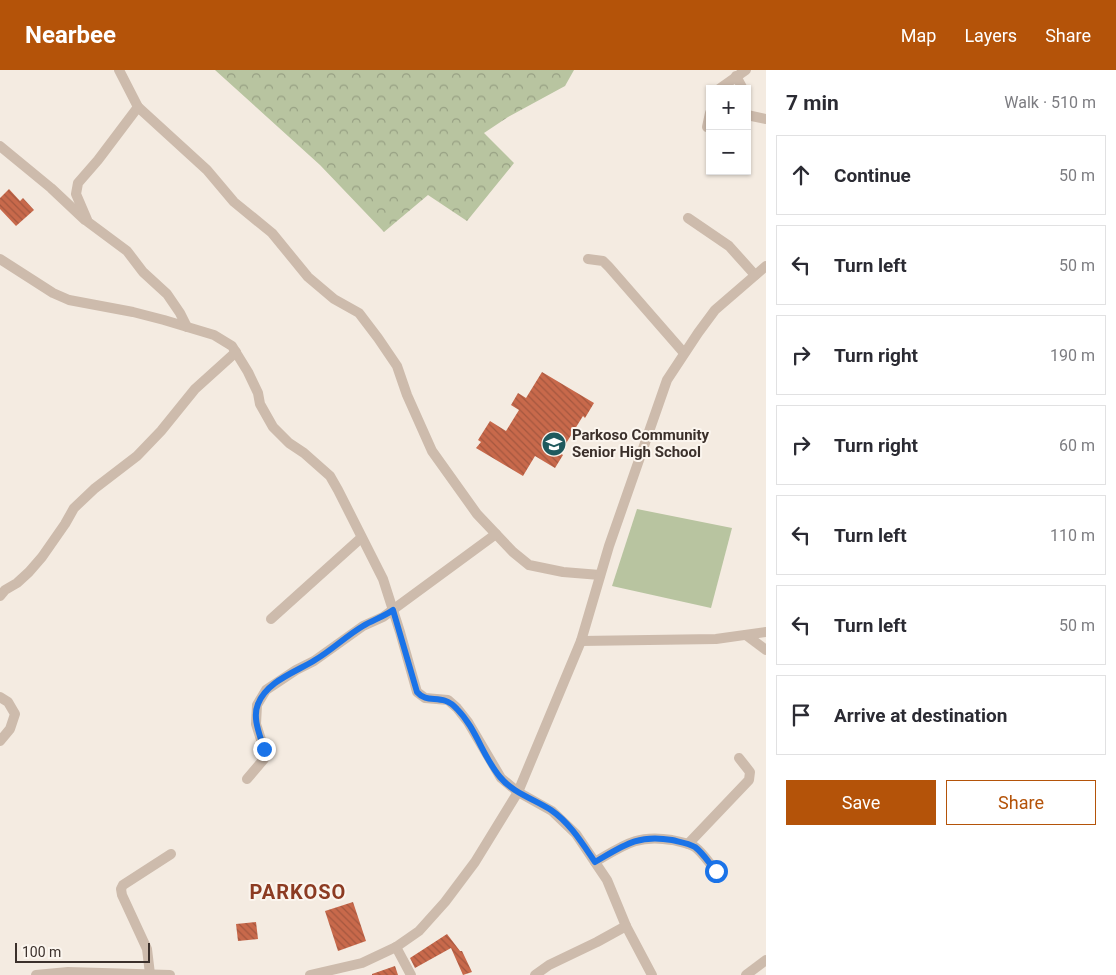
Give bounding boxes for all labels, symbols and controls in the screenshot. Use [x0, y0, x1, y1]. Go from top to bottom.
text: Nearbee [25, 21, 116, 49]
text: Map [901, 25, 936, 46]
text: Layers [964, 25, 1017, 46]
text: Share [1045, 25, 1091, 46]
map controls [706, 85, 751, 175]
button: + [706, 85, 751, 130]
text: 7 min [786, 91, 839, 115]
text: Walk · 510 m [1004, 93, 1096, 112]
button: − [706, 130, 751, 175]
icon: ahead [787, 161, 815, 189]
text: Continue [834, 164, 911, 187]
text: 50 m [1059, 166, 1095, 185]
icon: left [787, 251, 815, 279]
text: Turn left [834, 254, 907, 277]
text: 50 m [1059, 256, 1095, 275]
icon: right [787, 341, 815, 369]
text: Turn right [834, 344, 918, 367]
text: 190 m [1050, 346, 1095, 365]
place label: Parkoso Community Senior High School [572, 426, 710, 461]
school or university icon: Parkoso Community Senior High School [541, 431, 567, 457]
icon: right [787, 431, 815, 459]
text: Turn right [834, 434, 918, 457]
text: 60 m [1059, 436, 1095, 455]
icon: left [787, 521, 815, 549]
text: Turn left [834, 524, 907, 547]
text: 110 m [1050, 526, 1095, 545]
icon: left [787, 611, 815, 639]
text: Turn left [834, 614, 907, 637]
text: 50 m [1059, 616, 1095, 635]
icon: arrive [787, 701, 815, 729]
text: Arrive at destination [834, 704, 1007, 727]
route end [253, 738, 276, 761]
button: Save [786, 780, 936, 825]
button: Share [946, 780, 1096, 825]
route start [705, 860, 728, 883]
district label: PARKOSO [250, 880, 346, 904]
scale bar [15, 940, 150, 963]
text: 100 m [22, 944, 61, 960]

